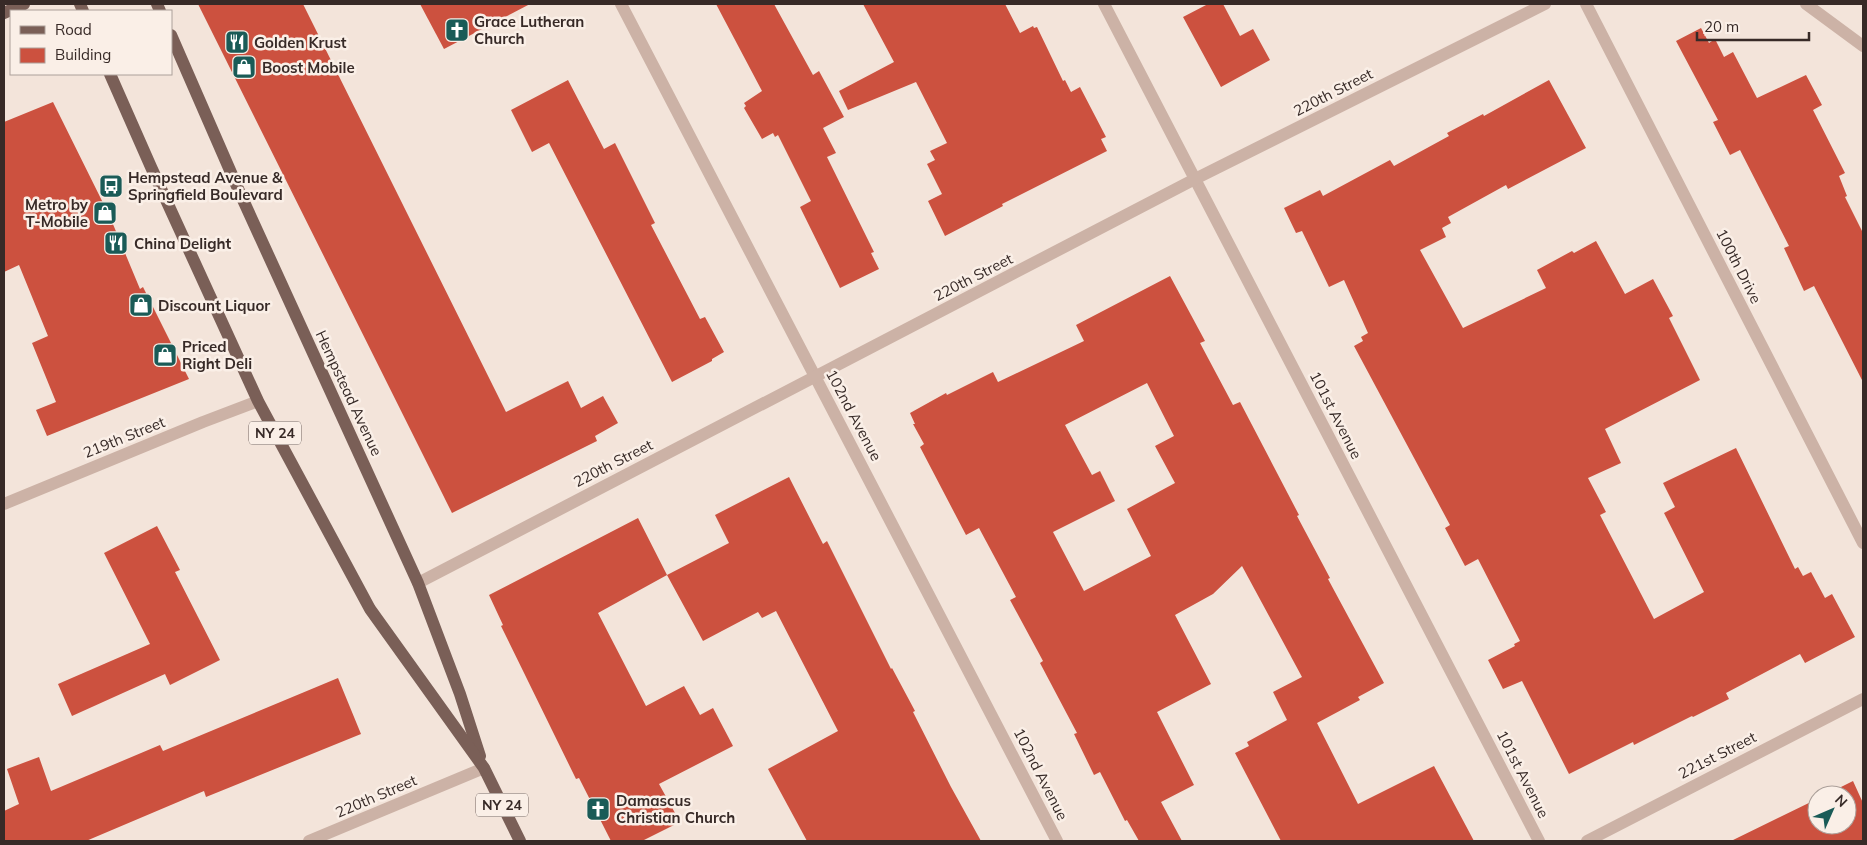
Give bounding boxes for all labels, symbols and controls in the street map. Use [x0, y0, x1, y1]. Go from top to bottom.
legend [10, 10, 172, 75]
scale bar [1697, 10, 1810, 42]
place label: Grace Lutheran Church [474, 12, 584, 48]
church icon: Grace Lutheran Church [444, 17, 470, 43]
text: 20 m [1704, 17, 1739, 36]
text: Road [55, 20, 92, 39]
restaurant icon: Golden Krust [224, 29, 250, 55]
place label: Golden Krust [254, 33, 347, 52]
text: Building [55, 45, 111, 64]
shop icon: Boost Mobile [231, 54, 257, 80]
place label: Boost Mobile [262, 58, 355, 77]
street label: 220th Street [1290, 64, 1376, 120]
place label: Hempstead Avenue & Springfield Boulevard [128, 168, 283, 204]
bus stop icon: Hempstead Avenue & Springfield Boulevard [98, 173, 124, 199]
place label: Metro by T-Mobile [25, 195, 89, 231]
shop icon: Metro by T-Mobile [92, 200, 118, 226]
street label: 100th Drive [1712, 226, 1766, 306]
restaurant icon: China Delight [103, 230, 129, 256]
place label: China Delight [134, 234, 232, 253]
street label: 220th Street [930, 249, 1016, 305]
shop icon: Discount Liquor [128, 292, 154, 318]
place label: Discount Liquor [158, 296, 270, 315]
street label: Hempstead Avenue [312, 327, 386, 459]
place label: Priced Right Deli [182, 337, 252, 373]
shop icon: Priced Right Deli [152, 342, 178, 368]
street label: 102nd Avenue [822, 366, 886, 464]
street label: 101st Avenue [1306, 368, 1366, 462]
street label: 219th Street [80, 412, 168, 462]
road number: NY 24 [249, 422, 301, 444]
street label: 220th Street [570, 435, 656, 491]
street label: 102nd Avenue [1010, 725, 1072, 823]
street label: 101st Avenue [1493, 727, 1553, 821]
street label: 221st Street [1675, 727, 1759, 783]
street label: 220th Street [333, 770, 419, 822]
north arrow [1807, 785, 1857, 835]
place label: Damascus Christian Church [616, 791, 735, 827]
text: N [1831, 791, 1851, 811]
road number: NY 24 [476, 794, 528, 816]
church icon: Damascus Christian Church [585, 796, 611, 822]

